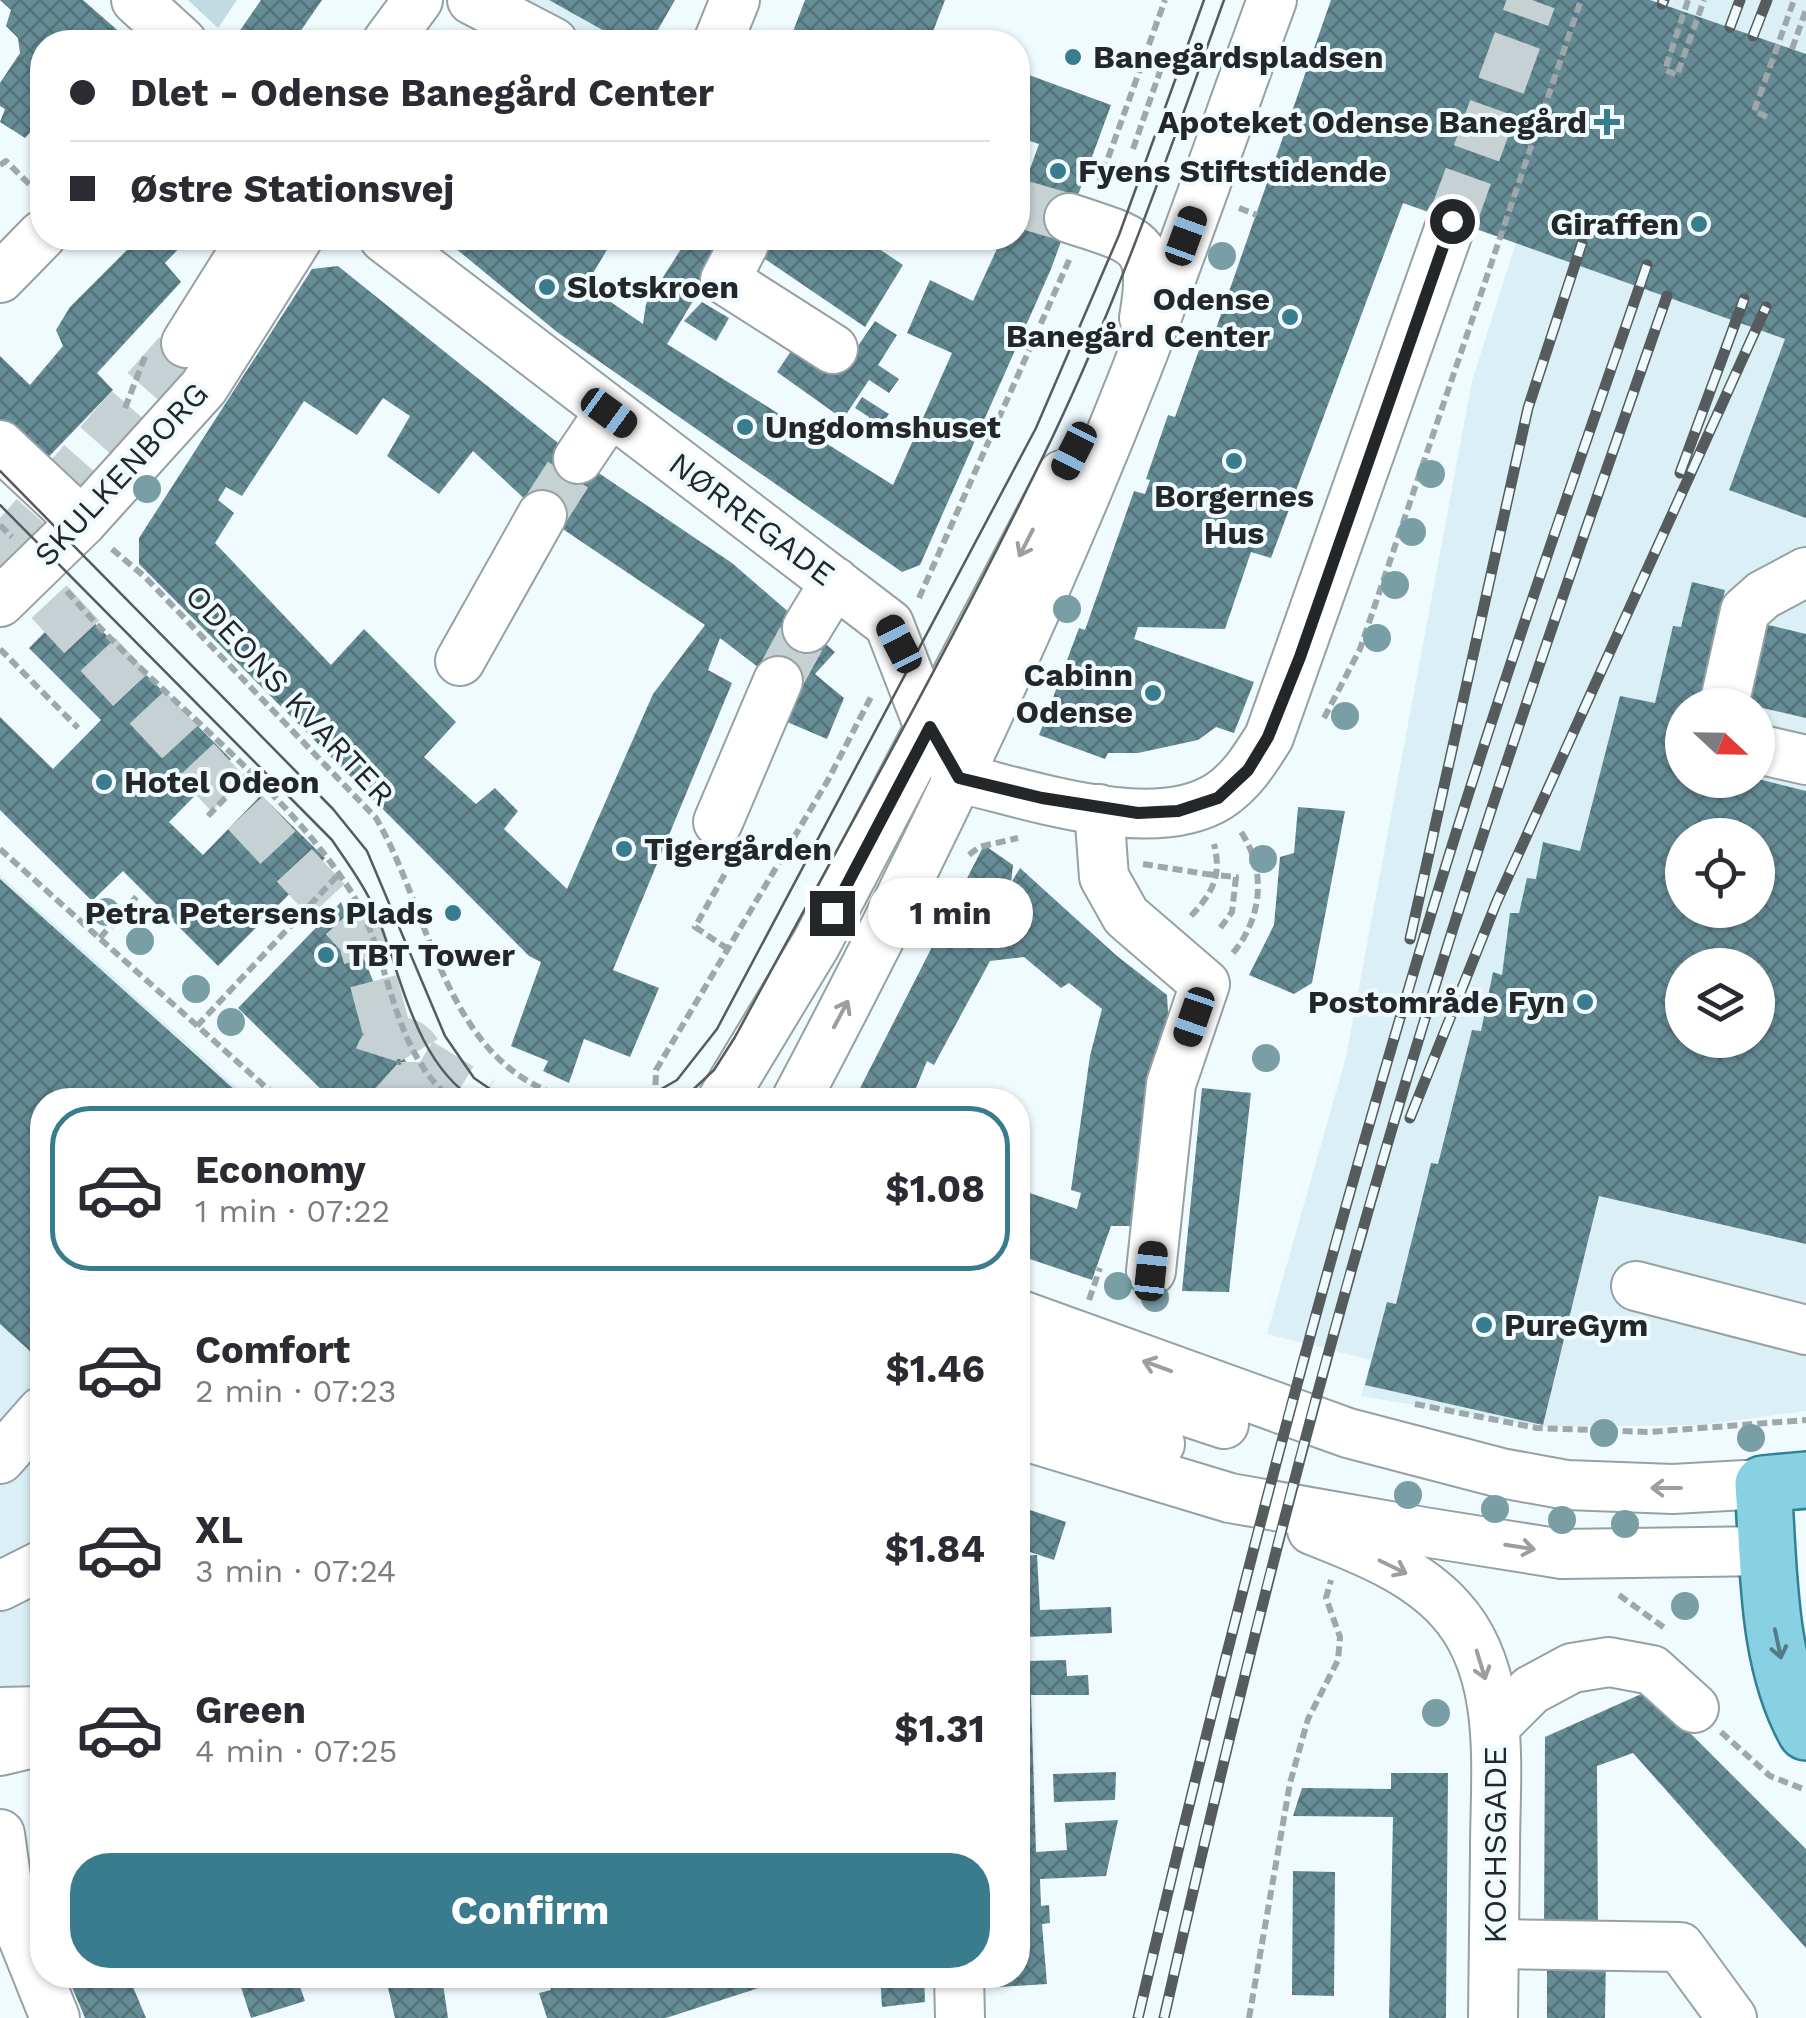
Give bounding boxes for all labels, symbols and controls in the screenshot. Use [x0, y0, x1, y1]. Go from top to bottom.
place label: Banegårdspladsen [1093, 38, 1384, 76]
marker: Banegårdspladsen [1062, 46, 1084, 68]
text: Dlet - Odense Banegård Center [130, 71, 714, 115]
place label: Apoteket Odense Banegård [1158, 103, 1587, 141]
marker: Apoteket Odense Banegård [1596, 111, 1618, 133]
place label: Fyens Stiftstidende [1078, 152, 1387, 190]
marker: Fyens Stiftstidende [1047, 160, 1069, 182]
text: Østre Stationsvej [130, 167, 454, 211]
route start [1430, 199, 1475, 244]
car [1162, 203, 1210, 269]
place label: Giraffen [1550, 205, 1679, 243]
marker: Giraffen [1688, 213, 1710, 235]
place label: Slotskroen [567, 268, 739, 306]
marker: Slotskroen [536, 276, 558, 298]
place label: Odense Banegård Center [1006, 280, 1270, 355]
marker: Odense Banegård Center [1279, 306, 1301, 328]
street label: SKULKENBORG [26, 374, 216, 574]
car [576, 383, 642, 443]
place label: Ungdomshuset [765, 408, 1001, 446]
marker: Ungdomshuset [734, 416, 756, 438]
car [1047, 417, 1101, 485]
street label: NØRREGADE [662, 444, 842, 594]
marker: Borgernes Hus [1223, 450, 1245, 472]
place label: Borgernes Hus [1154, 477, 1314, 552]
one-way arrow [1016, 528, 1035, 558]
street label: ODEONS KVARTER [178, 577, 402, 813]
car [872, 610, 926, 678]
place label: Cabinn Odense [1015, 656, 1133, 731]
marker: Cabinn Odense [1142, 682, 1164, 704]
north arrow [1665, 688, 1775, 798]
map controls [1665, 688, 1775, 1058]
place label: Hotel Odeon [124, 763, 320, 801]
marker: Hotel Odeon [93, 771, 115, 793]
button: locate [1665, 818, 1775, 928]
place label: Tigergården [644, 830, 832, 868]
marker: Tigergården [613, 838, 635, 860]
callout: 1 min [867, 878, 1032, 948]
route end [810, 891, 855, 936]
place label: Petra Petersens Plads [84, 894, 433, 932]
text: 1 min [909, 894, 992, 932]
marker: Petra Petersens Plads [442, 902, 464, 924]
place label: TBT Tower [346, 936, 515, 974]
marker: TBT Tower [315, 944, 337, 966]
button: layers [1665, 948, 1775, 1058]
place label: Postområde Fyn [1308, 983, 1565, 1021]
car [1170, 984, 1218, 1050]
marker: Postområde Fyn [1574, 991, 1596, 1013]
one-way arrow [832, 999, 851, 1029]
icon: car [75, 1144, 165, 1234]
text: Economy [195, 1148, 366, 1192]
text: $1.08 [885, 1167, 985, 1211]
text: 1 min · 07:22 [195, 1192, 390, 1230]
car [1133, 1240, 1169, 1302]
place label: PureGym [1504, 1306, 1648, 1344]
marker: PureGym [1473, 1314, 1495, 1336]
icon: car [75, 1324, 165, 1414]
text: Comfort [195, 1328, 350, 1372]
text: $1.46 [885, 1347, 985, 1391]
one-way arrow [1143, 1356, 1174, 1374]
text: 2 min · 07:23 [195, 1372, 396, 1410]
one-way arrow [1650, 1478, 1682, 1498]
icon: car [75, 1504, 165, 1594]
text: XL [195, 1508, 243, 1552]
text: $1.84 [885, 1527, 985, 1571]
one-way arrow [1503, 1539, 1536, 1557]
text: 3 min · 07:24 [195, 1552, 396, 1590]
one-way arrow [1377, 1558, 1407, 1577]
one-way arrow [1770, 1627, 1789, 1659]
one-way arrow [1473, 1648, 1491, 1680]
icon: car [75, 1684, 165, 1774]
text: Green [195, 1688, 306, 1732]
text: $1.31 [894, 1707, 985, 1751]
text: 4 min · 07:25 [195, 1732, 397, 1770]
street label: KOCHSGADE [1476, 1746, 1514, 1944]
button: Confirm [70, 1853, 990, 1968]

